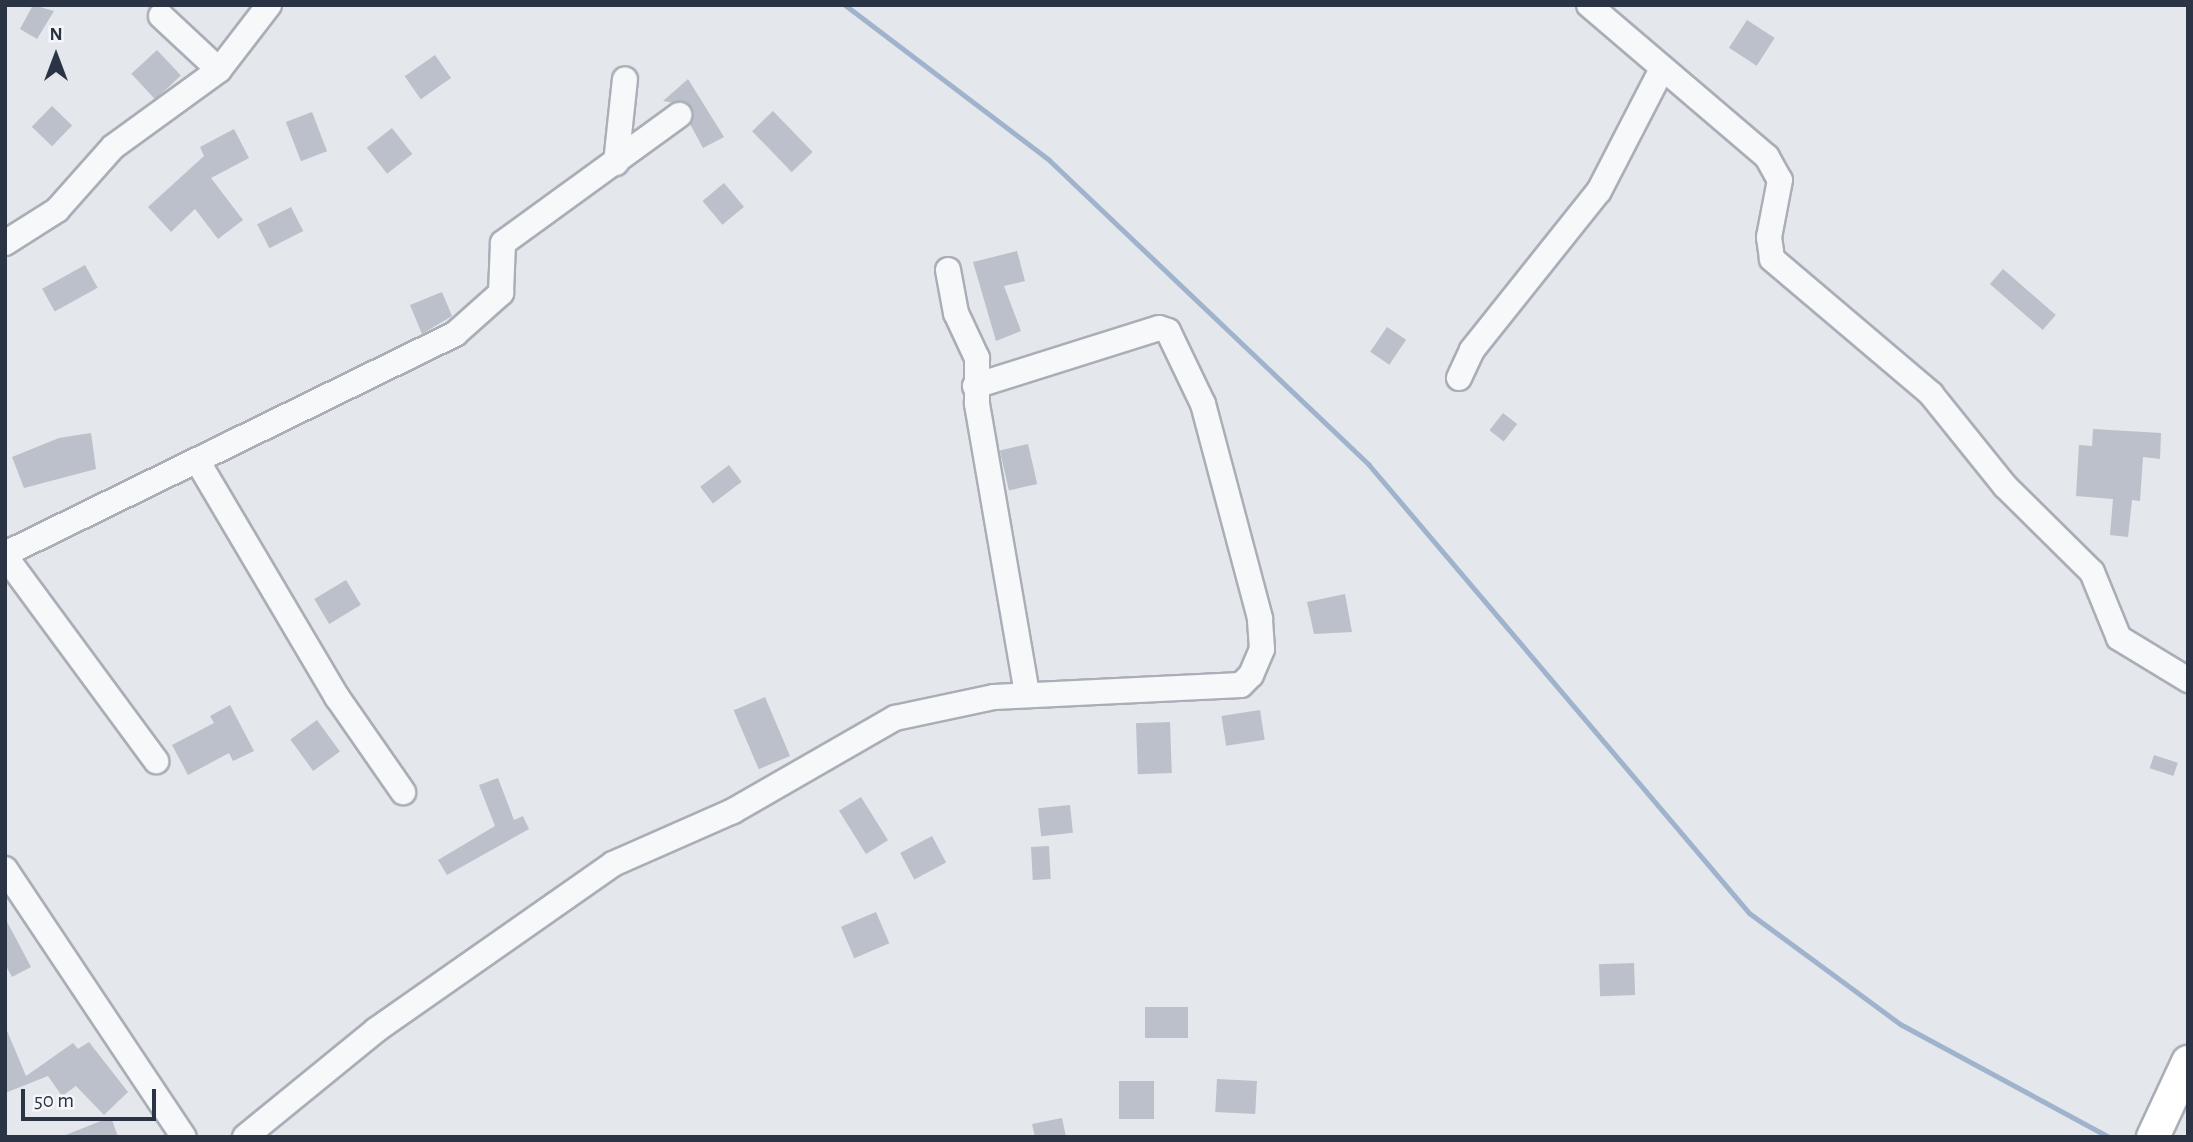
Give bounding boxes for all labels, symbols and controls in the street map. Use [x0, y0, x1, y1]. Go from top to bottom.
north arrow [21, 21, 91, 91]
text: N [49, 25, 63, 44]
scale bar [24, 1076, 159, 1120]
text: 50 m [34, 1090, 74, 1111]

